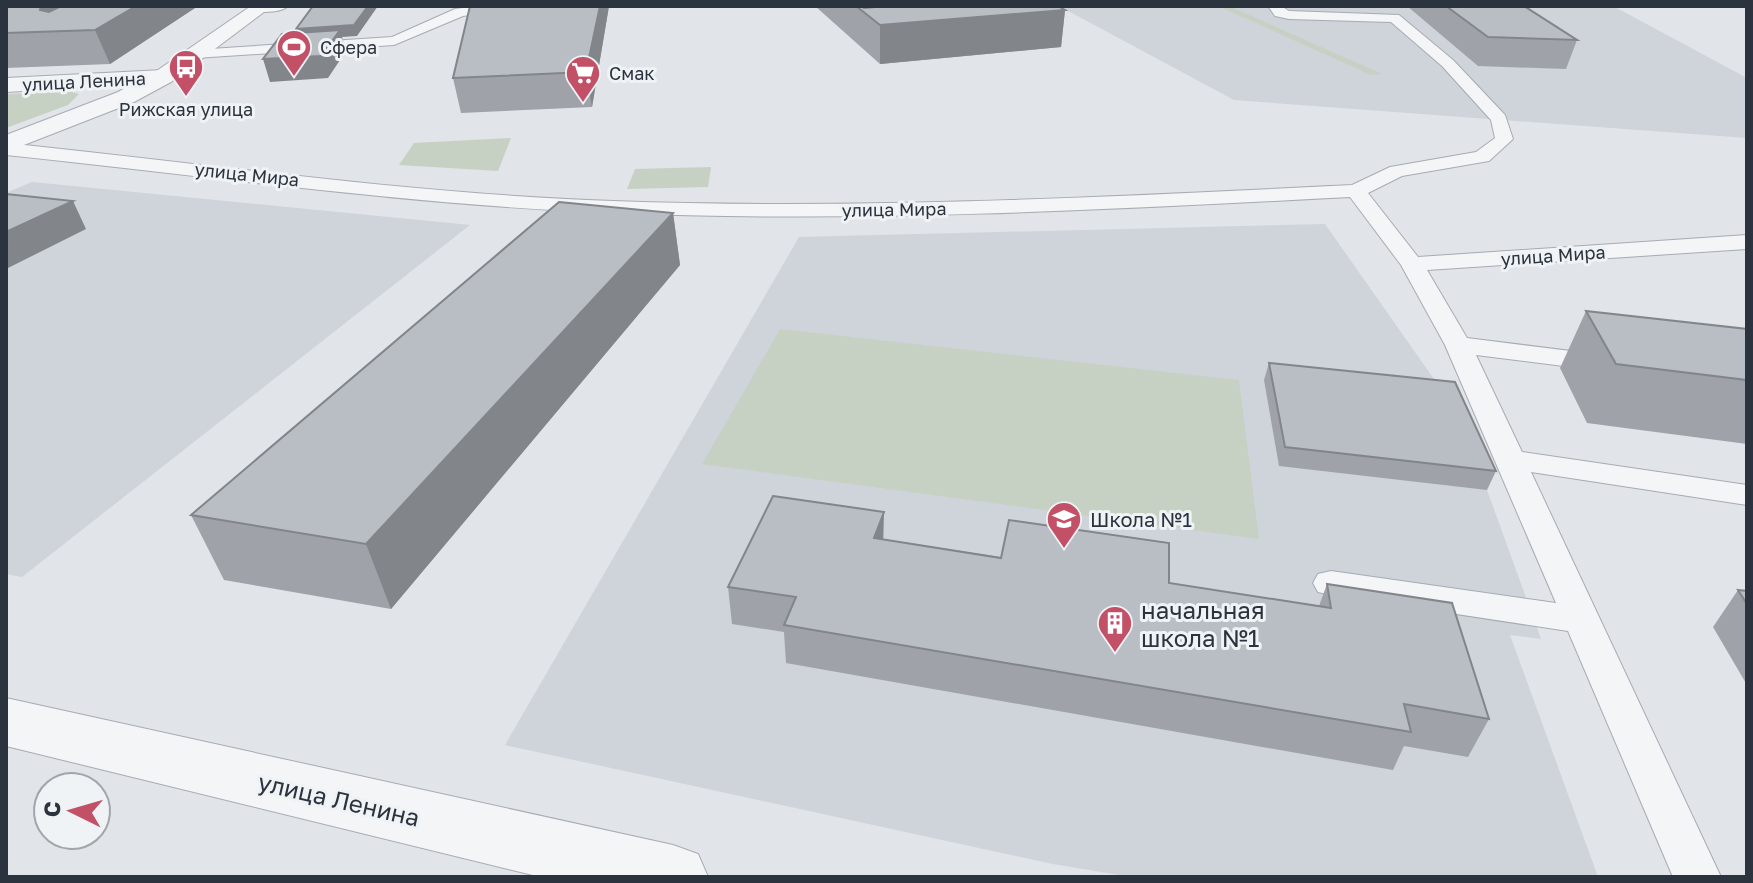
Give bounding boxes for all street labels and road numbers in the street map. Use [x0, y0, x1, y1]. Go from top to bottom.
street label: улица Ленина [22, 67, 146, 95]
street label: улица Мира [194, 158, 300, 190]
street label: улица Мира [841, 197, 947, 221]
street label: улица Мира [1500, 240, 1606, 270]
street label: улица Ленина [255, 766, 423, 832]

